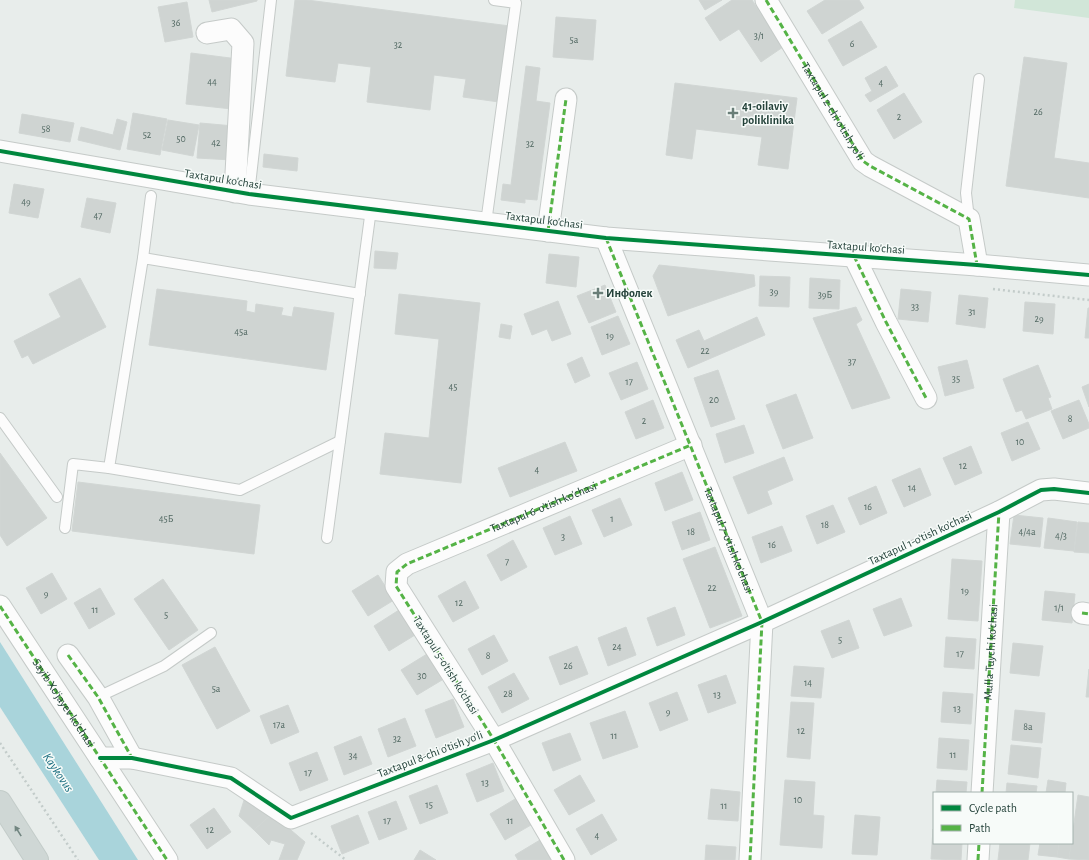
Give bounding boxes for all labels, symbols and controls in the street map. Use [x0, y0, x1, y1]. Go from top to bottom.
house number: 36 [172, 18, 181, 28]
house number: 3/1 [754, 31, 764, 41]
house number: 5a [570, 35, 579, 45]
house number: 6 [850, 39, 855, 49]
house number: 32 [394, 40, 403, 50]
street label: Taxtapul 2-chi o'tish yo'li [799, 60, 867, 162]
house number: 44 [207, 77, 217, 87]
house number: 4 [879, 78, 884, 88]
place label: 41-oilaviy poliklinika [742, 100, 794, 126]
marker: 41-oilaviy poliklinika [727, 107, 739, 119]
house number: 26 [1033, 107, 1043, 117]
house number: 2 [897, 112, 902, 122]
house number: 58 [42, 124, 51, 134]
house number: 52 [143, 130, 152, 140]
house number: 50 [176, 134, 186, 144]
house number: 42 [211, 138, 221, 148]
house number: 32 [526, 139, 535, 149]
street label: Taxtapul ko'chasi [183, 167, 263, 191]
house number: 49 [21, 197, 31, 207]
street label: Taxtapul ko'chasi [504, 209, 584, 231]
house number: 47 [94, 211, 102, 221]
street label: Taxtapul ko'chasi [827, 238, 905, 256]
place label: Инфолек [606, 287, 652, 299]
house number: 39 [770, 287, 779, 297]
marker: Инфолек [593, 288, 603, 298]
house number: 39Б [818, 290, 833, 300]
house number: 33 [911, 302, 919, 312]
house number: 31 [968, 307, 976, 317]
house number: 29 [1034, 314, 1044, 324]
house number: 45a [234, 327, 248, 337]
house number: 19 [606, 331, 614, 341]
house number: 22 [700, 346, 710, 356]
house number: 37 [848, 357, 856, 367]
house number: 35 [952, 374, 960, 384]
house number: 17 [625, 377, 633, 387]
house number: 45 [449, 382, 458, 392]
house number: 20 [709, 395, 719, 405]
house number: 8 [1068, 414, 1073, 424]
house number: 2 [642, 416, 647, 426]
house number: 10 [1016, 437, 1024, 447]
house number: 12 [959, 461, 967, 471]
house number: 4 [535, 465, 540, 475]
street label: Taxtapul 6-o'tish ko'chasi [488, 479, 598, 534]
house number: 14 [908, 483, 916, 493]
street label: Taxtapul 7-o'tish ko'chasi [702, 485, 756, 595]
house number: 16 [864, 502, 872, 512]
street label: Taxtapul 1-o'tish ko'chasi [867, 509, 973, 567]
house number: 45Б [159, 514, 174, 524]
house number: 1 [610, 514, 614, 524]
house number: 18 [821, 520, 829, 530]
house number: 18 [687, 527, 695, 537]
house number: 4/4a [1018, 527, 1036, 537]
house number: 4/3 [1055, 531, 1067, 541]
house number: 3 [561, 532, 565, 542]
house number: 16 [768, 540, 776, 550]
house number: 7 [505, 557, 509, 567]
house number: 22 [707, 583, 717, 593]
house number: 19 [961, 586, 969, 596]
house number: 9 [44, 589, 49, 599]
house number: 12 [455, 598, 463, 608]
house number: 1/1 [1054, 603, 1064, 613]
street label: Mulla Tuychi ko'chasi [982, 604, 999, 701]
house number: 11 [92, 605, 98, 615]
house number: 5 [164, 610, 168, 620]
street label: Taxtapul 5-o'tish ko'chasi [411, 614, 481, 716]
house number: 5 [838, 635, 842, 645]
house number: 24 [612, 642, 622, 652]
house number: 17 [956, 649, 964, 659]
house number: 8 [486, 651, 491, 661]
street label: Sayib Xo'jayev ko'chasi [30, 657, 97, 749]
house number: 26 [563, 661, 573, 671]
house number: 30 [417, 671, 427, 681]
house number: 14 [804, 678, 812, 688]
house number: 5а [212, 684, 221, 694]
house number: 28 [503, 689, 513, 699]
house number: 13 [713, 690, 721, 700]
house number: 13 [953, 704, 961, 714]
house number: 9 [666, 707, 671, 717]
house number: 17а [273, 720, 286, 730]
house number: 8а [1023, 722, 1033, 732]
house number: 12 [797, 726, 805, 736]
street label: Taxtapul 8-chi o'tish yo'li [376, 728, 485, 781]
house number: 11 [611, 731, 617, 741]
house number: 32 [393, 734, 402, 744]
house number: 11 [950, 750, 956, 760]
water label: Kaykovus [40, 751, 75, 795]
house number: 34 [349, 751, 358, 761]
house number: 17 [304, 768, 312, 778]
house number: 13 [481, 778, 489, 788]
legend [933, 792, 1073, 844]
house number: 10 [794, 795, 802, 805]
house number: 15 [425, 800, 433, 810]
house number: 11 [721, 801, 727, 811]
text: Cycle path [969, 802, 1017, 815]
house number: 17 [383, 816, 391, 826]
house number: 11 [507, 816, 513, 826]
text: Path [969, 822, 991, 834]
one-way arrow [15, 825, 22, 837]
house number: 12 [206, 825, 214, 835]
house number: 4 [595, 831, 600, 841]

